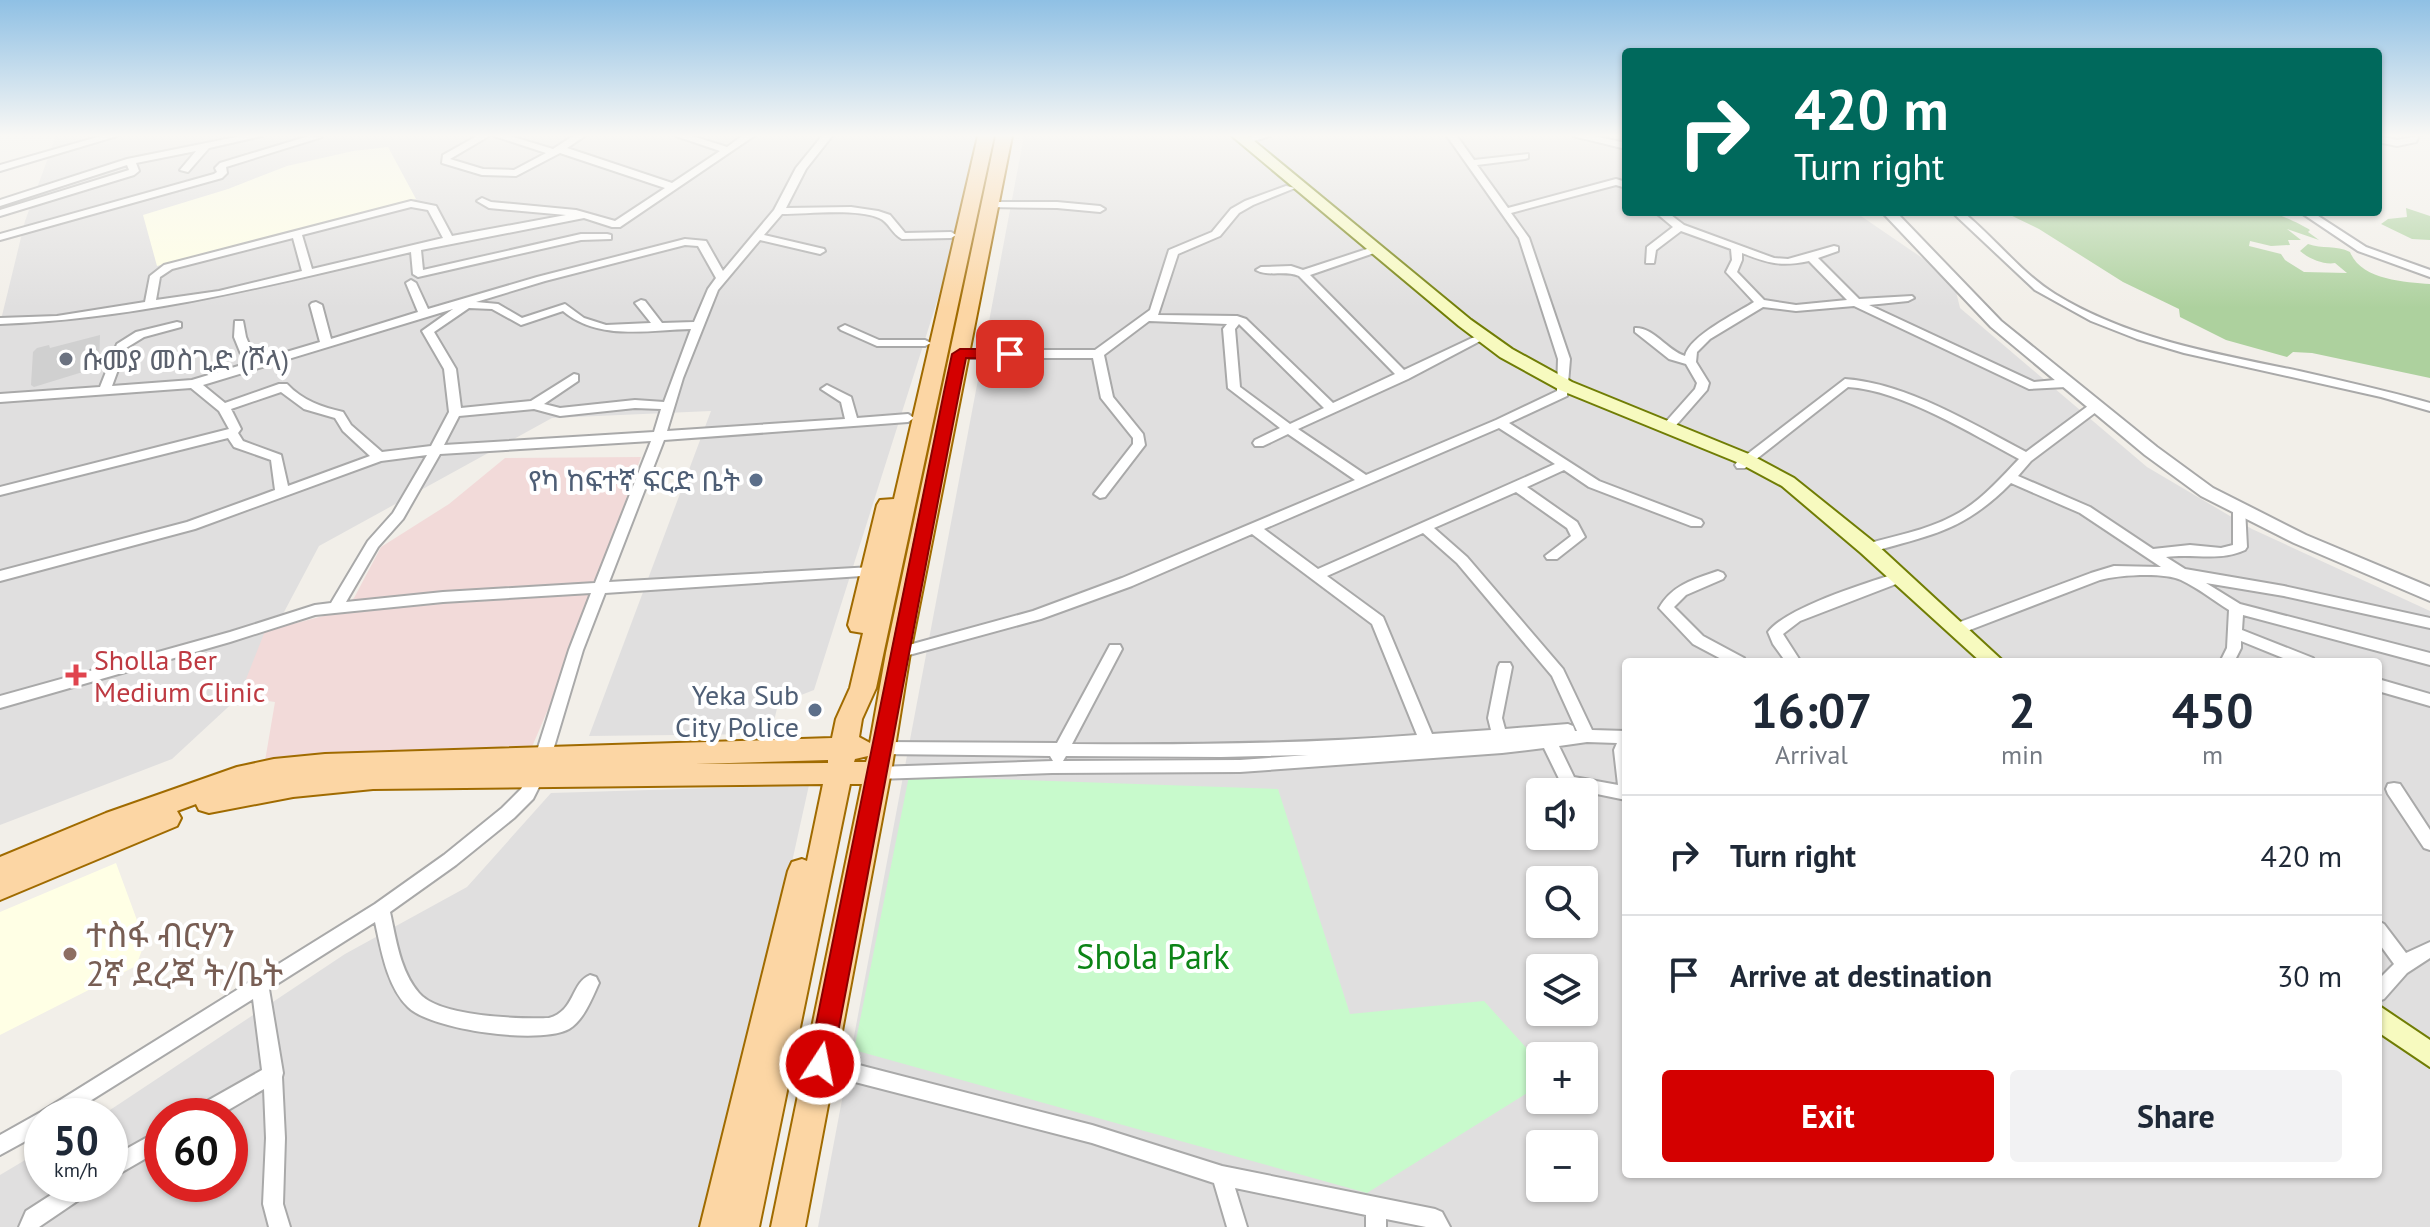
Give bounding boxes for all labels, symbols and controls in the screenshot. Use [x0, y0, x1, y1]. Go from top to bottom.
text: 420 m [1794, 73, 1949, 145]
icon: right [1662, 80, 1766, 184]
text: Turn right [1794, 143, 1944, 190]
pin [976, 320, 1044, 388]
icon: arrive [988, 332, 1032, 376]
place label: ሱመያ መስጊድ (ሾላ) [82, 341, 289, 378]
marker: ሱመያ መስጊድ (ሾላ) [57, 350, 75, 368]
place label: የካ ከፍተኛ ፍርድ ቤት [528, 462, 740, 499]
marker: የካ ከፍተኛ ፍርድ ቤት [747, 471, 765, 489]
place label: Sholla Ber Medium Clinic [94, 641, 265, 710]
marker: Sholla Ber Medium Clinic [65, 664, 87, 686]
place label: Yeka Sub City Police [675, 676, 799, 745]
text: 16:07 [1751, 679, 1872, 741]
text: 2 [2008, 679, 2036, 741]
text: 450 [2172, 679, 2253, 741]
marker: Yeka Sub City Police [806, 701, 824, 719]
text: Arrival [1775, 738, 1848, 771]
text: min [2001, 738, 2043, 771]
text: m [2202, 738, 2223, 771]
map controls [1526, 778, 1598, 1202]
button: sound [1526, 778, 1598, 850]
icon: right [1662, 833, 1706, 877]
text: Turn right [1730, 836, 1856, 875]
text: 420 m [2261, 836, 2342, 875]
button: search [1526, 866, 1598, 938]
place label: ተስፋ ብርሃን 2ኛ ደረጃ ት/ቤት [86, 912, 283, 995]
park label: Shola Park [1076, 934, 1230, 978]
marker: ተስፋ ብርሃን 2ኛ ደረጃ ት/ቤት [61, 945, 79, 963]
icon: arrive [1662, 953, 1706, 997]
button: layers [1526, 954, 1598, 1026]
text: Arrive at destination [1730, 956, 1992, 995]
text: 30 m [2277, 956, 2342, 995]
position arrow [778, 1022, 862, 1106]
button: + [1526, 1042, 1598, 1114]
button: Exit [1662, 1070, 1994, 1162]
button: Share [2010, 1070, 2342, 1162]
speed limit sign: 60 [144, 1098, 248, 1202]
text: 50 [53, 1114, 99, 1166]
button: − [1526, 1130, 1598, 1202]
text: km/h [54, 1157, 98, 1183]

